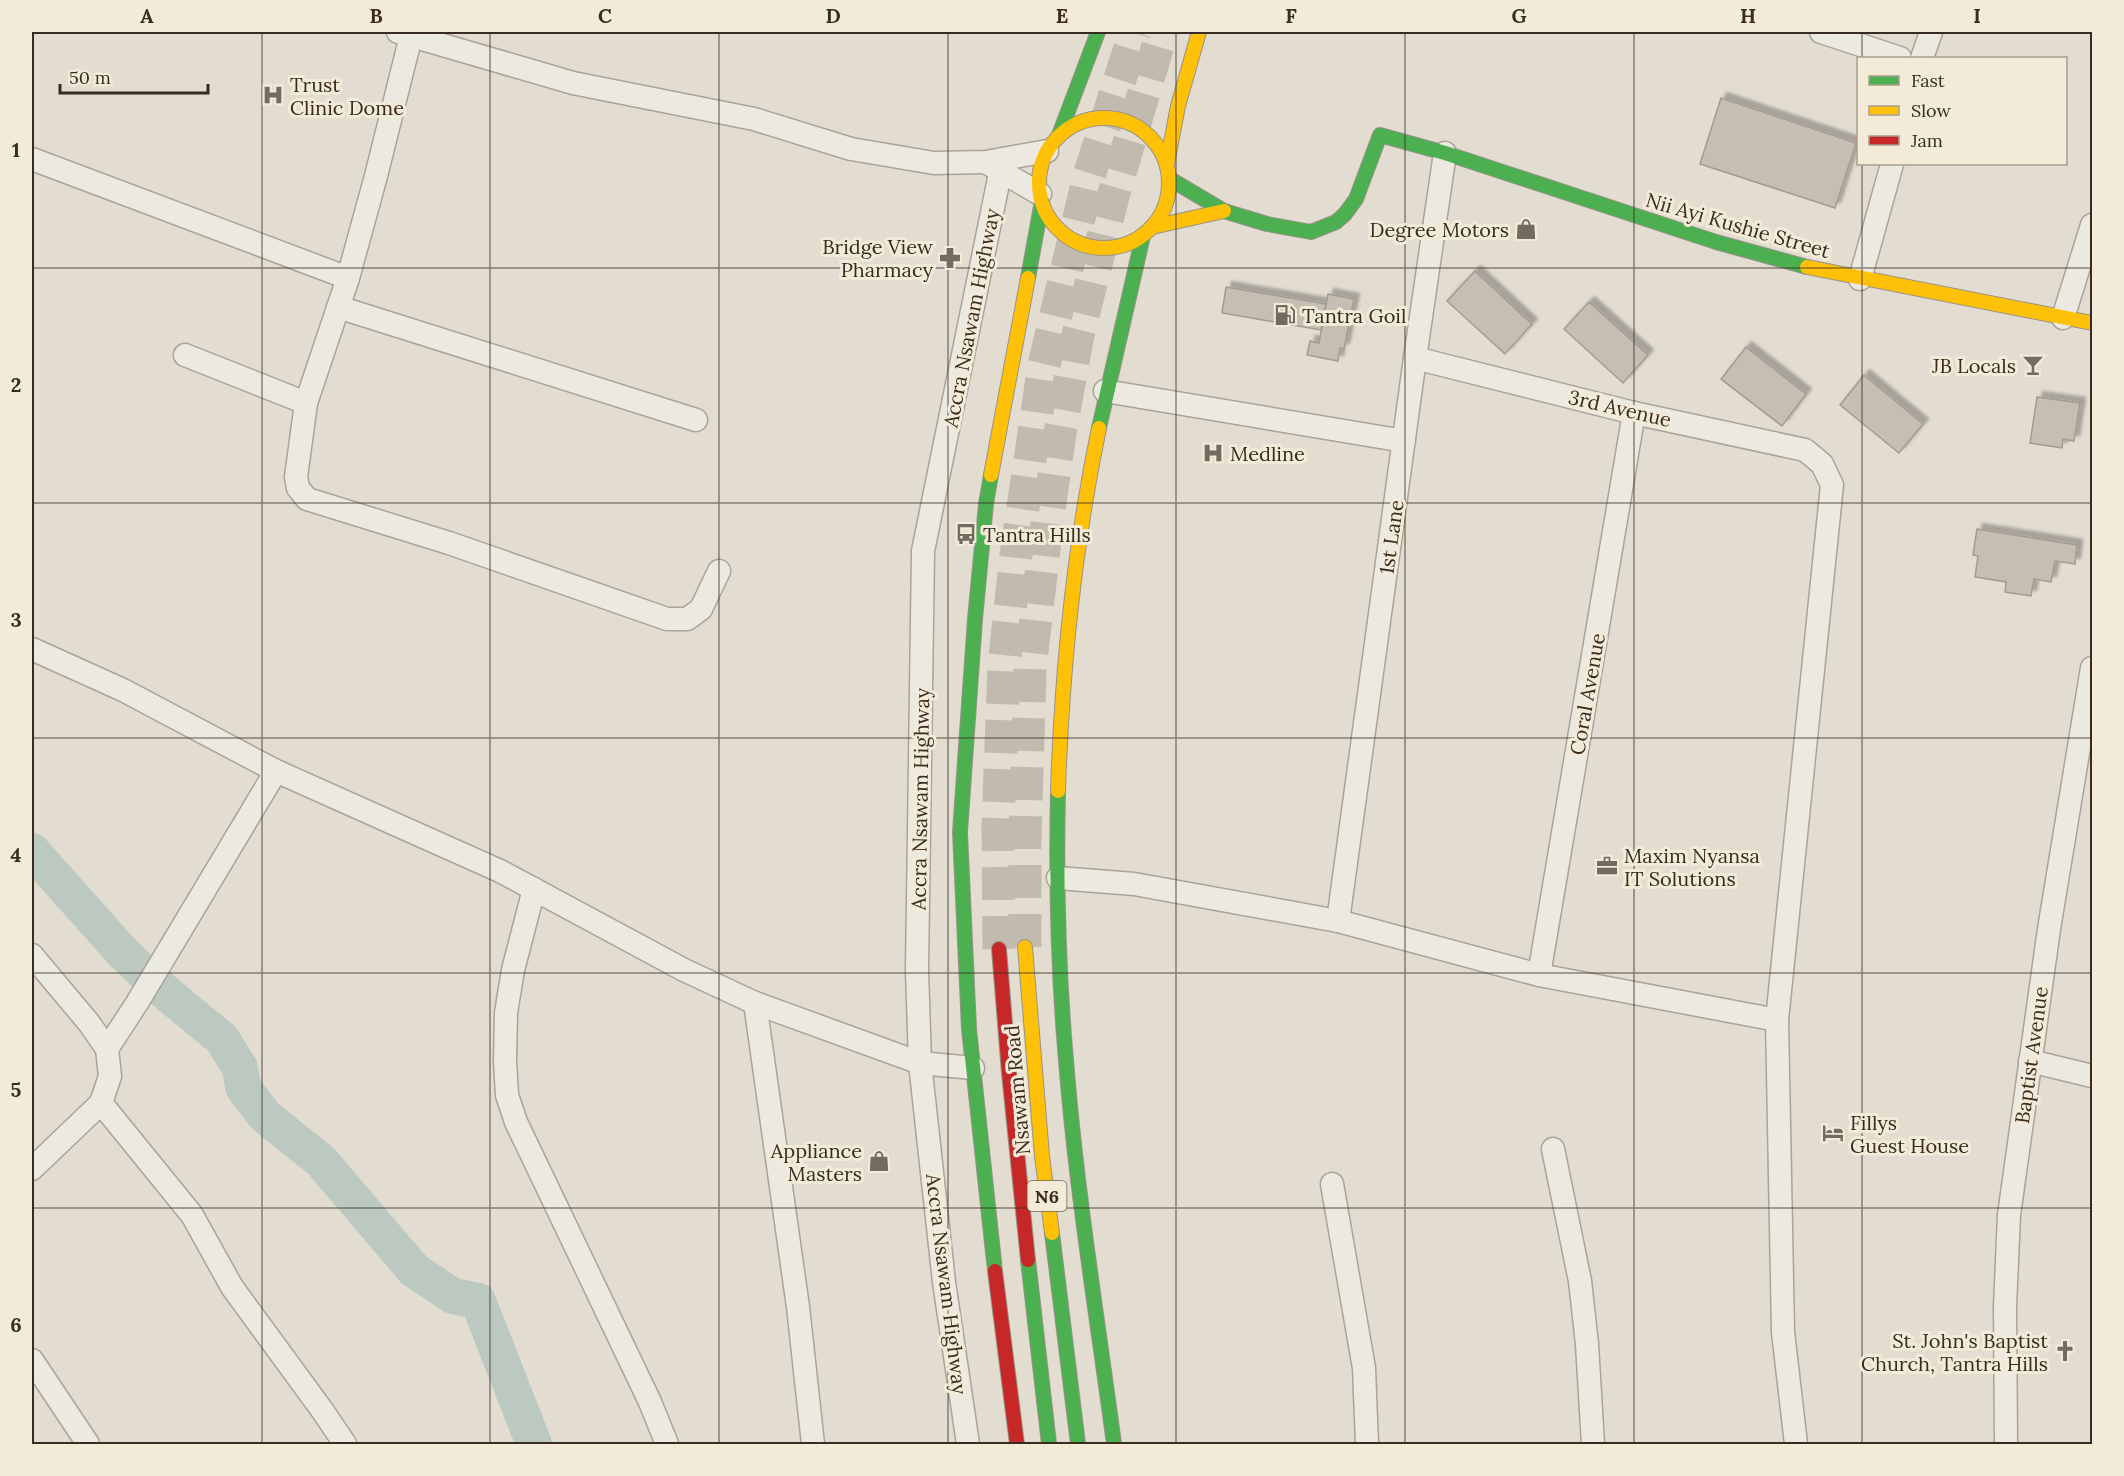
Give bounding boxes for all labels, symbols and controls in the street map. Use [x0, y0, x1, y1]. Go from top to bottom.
text: A [140, 3, 154, 28]
text: B [369, 3, 383, 28]
text: C [598, 3, 612, 28]
text: D [825, 3, 841, 28]
text: E [1056, 3, 1068, 28]
text: F [1285, 3, 1297, 28]
text: G [1511, 3, 1527, 28]
text: H [1740, 3, 1756, 28]
text: I [1973, 3, 1981, 28]
scale bar [60, 57, 208, 95]
legend [1857, 57, 2067, 165]
text: 50 m [69, 66, 111, 89]
text: Fast [1911, 69, 1945, 92]
place label: Trust Clinic Dome [290, 72, 404, 120]
hospital icon: Trust Clinic Dome [261, 83, 285, 107]
text: Slow [1911, 99, 1951, 122]
text: Jam [1910, 129, 1943, 152]
text: 1 [12, 137, 20, 162]
street label: Nii Ayi Kushie Street [1643, 187, 1833, 263]
street label: Accra Nsawam Highway [937, 206, 1005, 431]
place label: Degree Motors [1370, 217, 1509, 242]
shop icon: Degree Motors [1514, 217, 1538, 241]
place label: Bridge View Pharmacy [822, 234, 933, 282]
pharmacy icon: Bridge View Pharmacy [938, 246, 962, 270]
fuel station icon: Tantra Goil [1273, 303, 1297, 327]
place label: Tantra Goil [1302, 303, 1406, 328]
place label: JB Locals [1931, 353, 2016, 378]
bar icon: JB Locals [2021, 353, 2045, 377]
text: 2 [11, 372, 21, 397]
street label: 3rd Avenue [1566, 384, 1674, 432]
hospital icon: Medline [1201, 441, 1225, 465]
place label: Medline [1230, 441, 1305, 466]
street label: 1st Lane [1373, 498, 1409, 576]
bus stop icon: Tantra Hills [954, 522, 978, 546]
place label: Tantra Hills [983, 522, 1091, 547]
text: 3 [10, 607, 22, 632]
street label: Coral Avenue [1564, 631, 1610, 757]
street label: Accra Nsawam Highway [906, 687, 934, 911]
text: 4 [11, 842, 22, 867]
place label: Maxim Nyansa IT Solutions [1624, 843, 1760, 891]
office icon: Maxim Nyansa IT Solutions [1595, 854, 1619, 878]
street label: Baptist Avenue [2009, 985, 2053, 1125]
street label: Nsawam Road [999, 1024, 1035, 1156]
text: 5 [11, 1077, 22, 1102]
place label: Fillys Guest House [1850, 1110, 1969, 1158]
hotel icon: Fillys Guest House [1821, 1121, 1845, 1145]
place label: Appliance Masters [770, 1138, 862, 1186]
shop icon: Appliance Masters [867, 1149, 891, 1173]
street label: Accra Nsawam Highway [921, 1171, 973, 1396]
road number: N6 [1028, 1181, 1066, 1211]
text: 6 [10, 1312, 22, 1337]
place label: St. John's Baptist Church, Tantra Hills [1861, 1328, 2048, 1376]
church icon: St. John's Baptist Church, Tantra Hills [2053, 1339, 2077, 1363]

